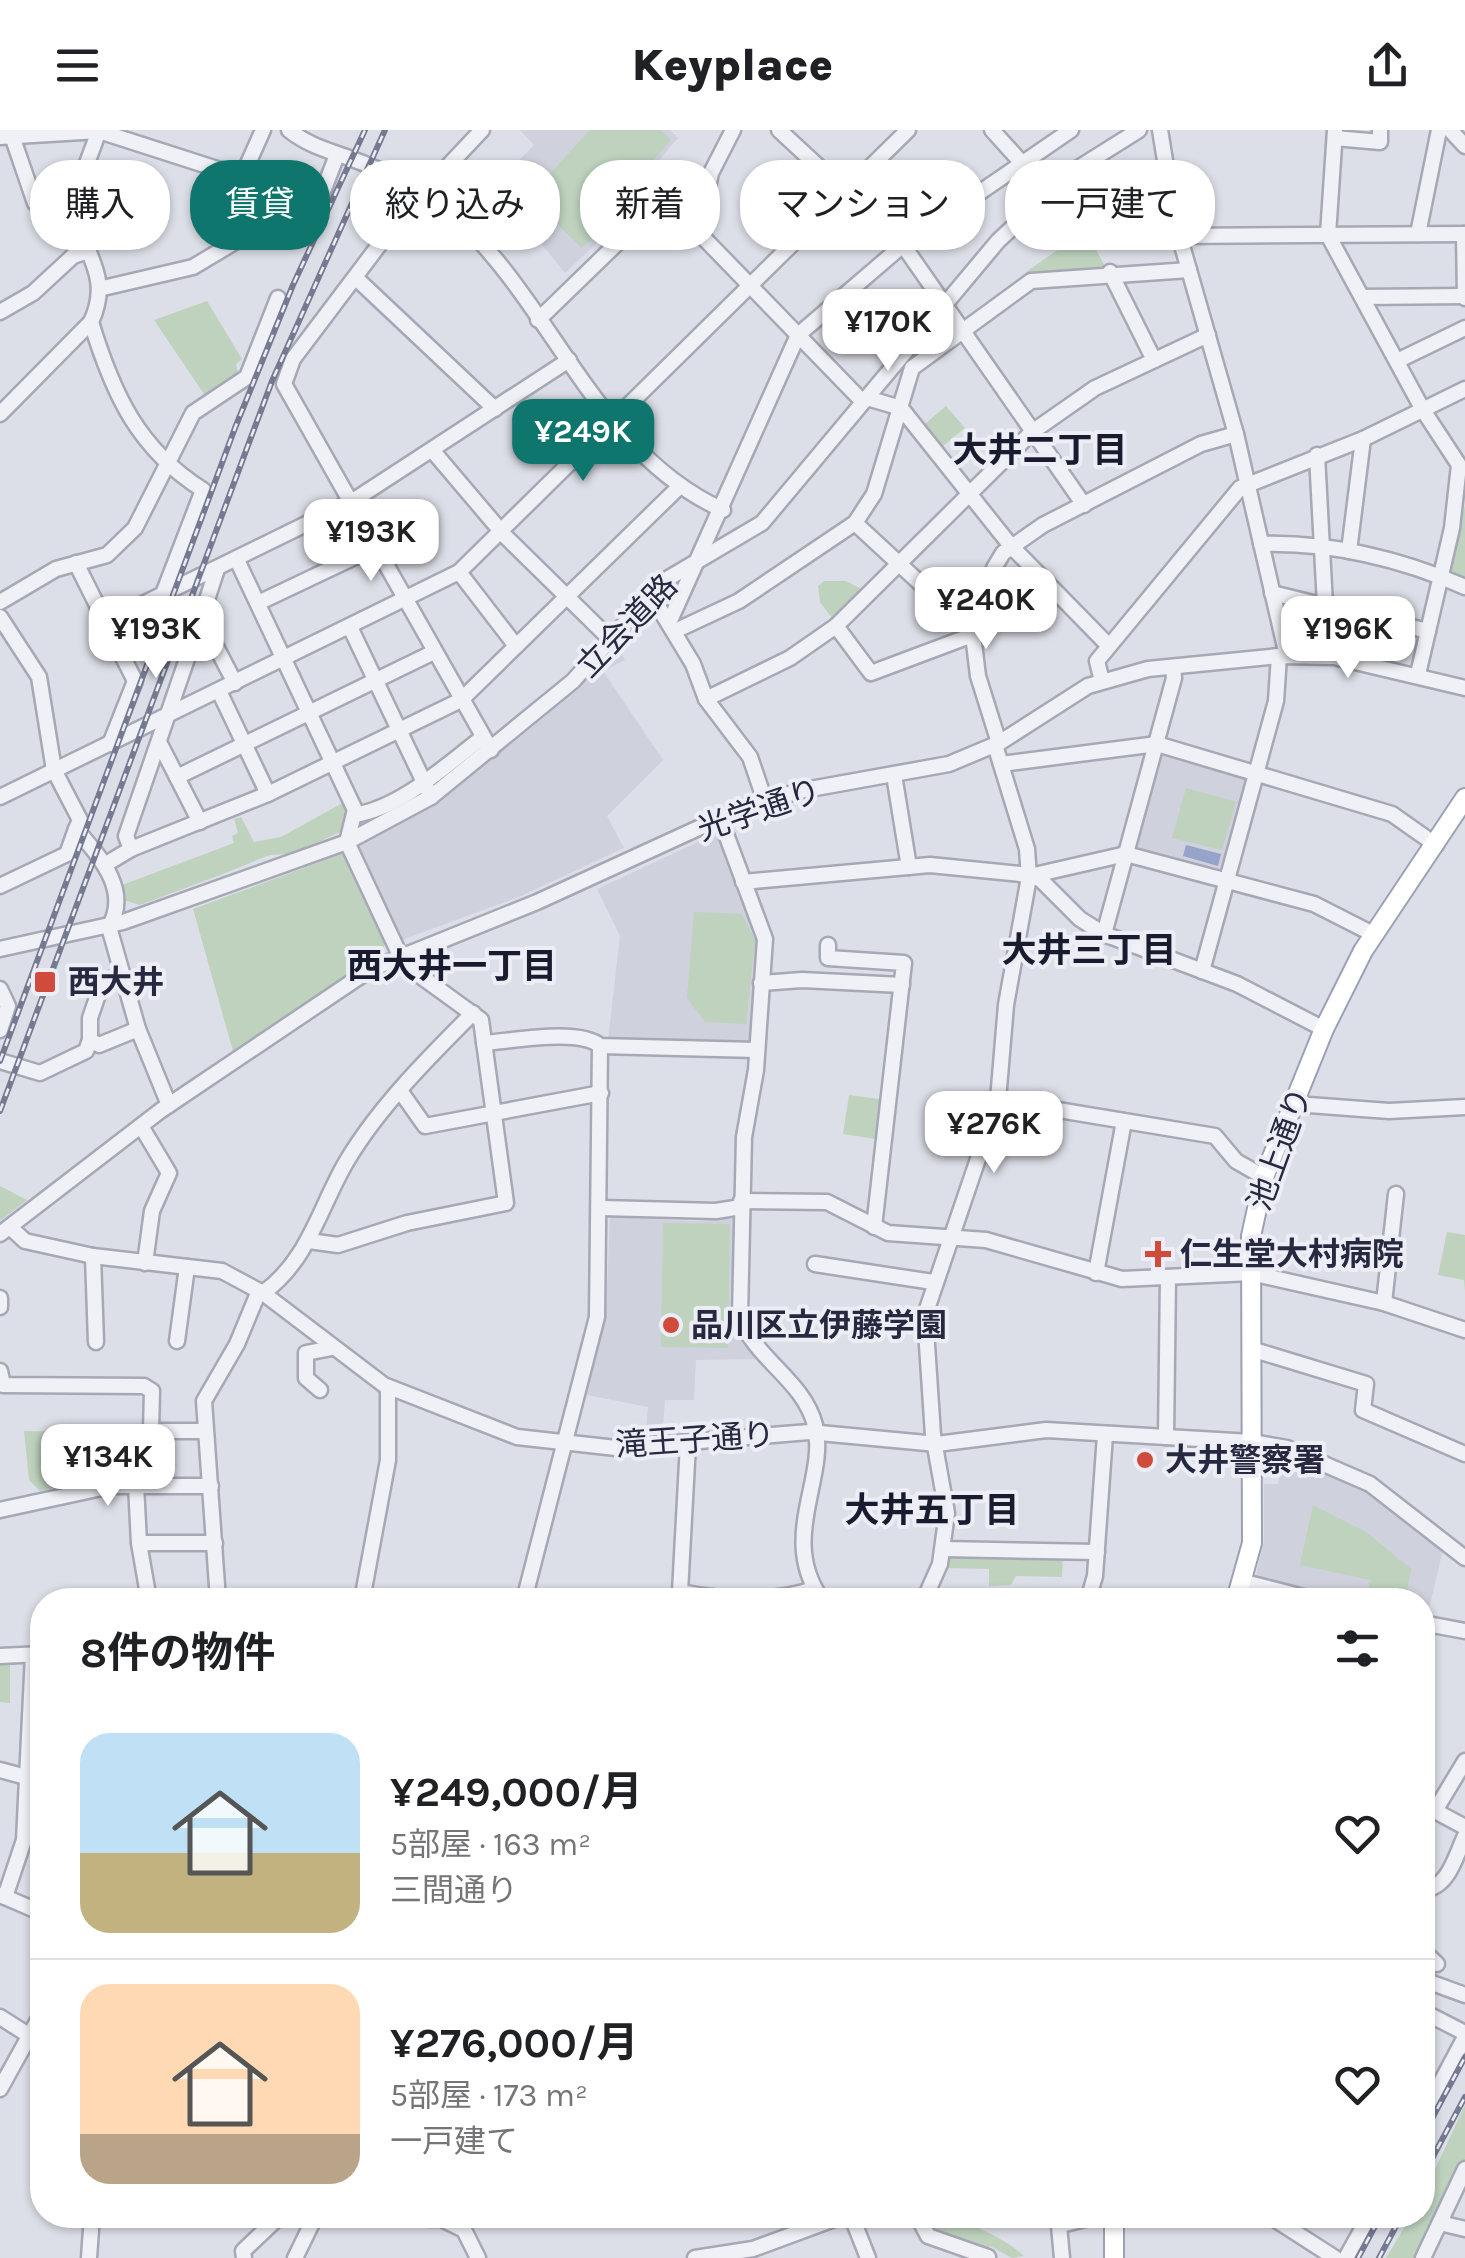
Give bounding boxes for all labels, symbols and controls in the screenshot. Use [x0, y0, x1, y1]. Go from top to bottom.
icon: menu [50, 38, 105, 93]
icon: share [1360, 38, 1415, 93]
text: Keyplace [632, 39, 833, 91]
chip: 購入 [30, 160, 170, 250]
chip: 賃貸 [190, 160, 330, 250]
chip: 絞り込み [350, 160, 560, 250]
chip: 新着 [580, 160, 720, 250]
chip: マンション [740, 160, 985, 250]
chip: 一戸建て [1005, 160, 1215, 250]
pin: ¥170K [818, 289, 958, 374]
text: ¥170K [844, 303, 932, 340]
pin: ¥249K [513, 399, 653, 484]
text: ¥249K [534, 413, 632, 450]
district label: 大井二丁目 [952, 430, 1128, 471]
pin: ¥193K [301, 499, 441, 584]
text: ¥193K [326, 513, 416, 550]
street label: 立会道路 [569, 567, 685, 685]
pin: ¥240K [916, 567, 1056, 652]
text: ¥240K [937, 581, 1035, 618]
pin: ¥193K [86, 596, 226, 681]
pin: ¥196K [1278, 596, 1418, 681]
text: ¥193K [111, 610, 201, 647]
text: ¥196K [1303, 610, 1393, 647]
street label: 光学通り [692, 772, 826, 848]
district label: 大井三丁目 [1001, 930, 1177, 971]
district label: 西大井一丁目 [347, 946, 557, 987]
place label: 西大井 [68, 964, 164, 1001]
marker: 西大井 [32, 969, 58, 995]
street label: 池上通り [1241, 1083, 1319, 1215]
pin: ¥276K [924, 1091, 1064, 1176]
text: ¥276K [947, 1105, 1041, 1142]
place label: 仁生堂大村病院 [1180, 1236, 1404, 1273]
marker: 仁生堂大村病院 [1145, 1241, 1171, 1267]
place label: 品川区立伊藤学園 [691, 1307, 947, 1344]
marker: 品川区立伊藤学園 [660, 1314, 682, 1336]
street label: 滝王子通り [614, 1416, 776, 1464]
pin: ¥134K [38, 1424, 178, 1509]
text: ¥134K [63, 1438, 153, 1475]
place label: 大井警察署 [1165, 1442, 1325, 1479]
marker: 大井警察署 [1134, 1449, 1156, 1471]
district label: 大井五丁目 [844, 1490, 1020, 1531]
icon: filters [1330, 1621, 1385, 1676]
text: 8件の物件 [80, 1628, 275, 1678]
text: ¥249,000/月 [390, 1767, 643, 1817]
icon: home [160, 1773, 280, 1893]
icon: heart [1330, 1806, 1385, 1861]
text: 5部屋 · 163 m² [390, 1826, 591, 1863]
text: 三間通り [390, 1872, 518, 1909]
text: ¥276,000/月 [390, 2018, 639, 2068]
icon: home [160, 2024, 280, 2144]
icon: heart [1330, 2057, 1385, 2112]
text: 5部屋 · 173 m² [390, 2077, 588, 2114]
text: 一戸建て [390, 2123, 518, 2160]

